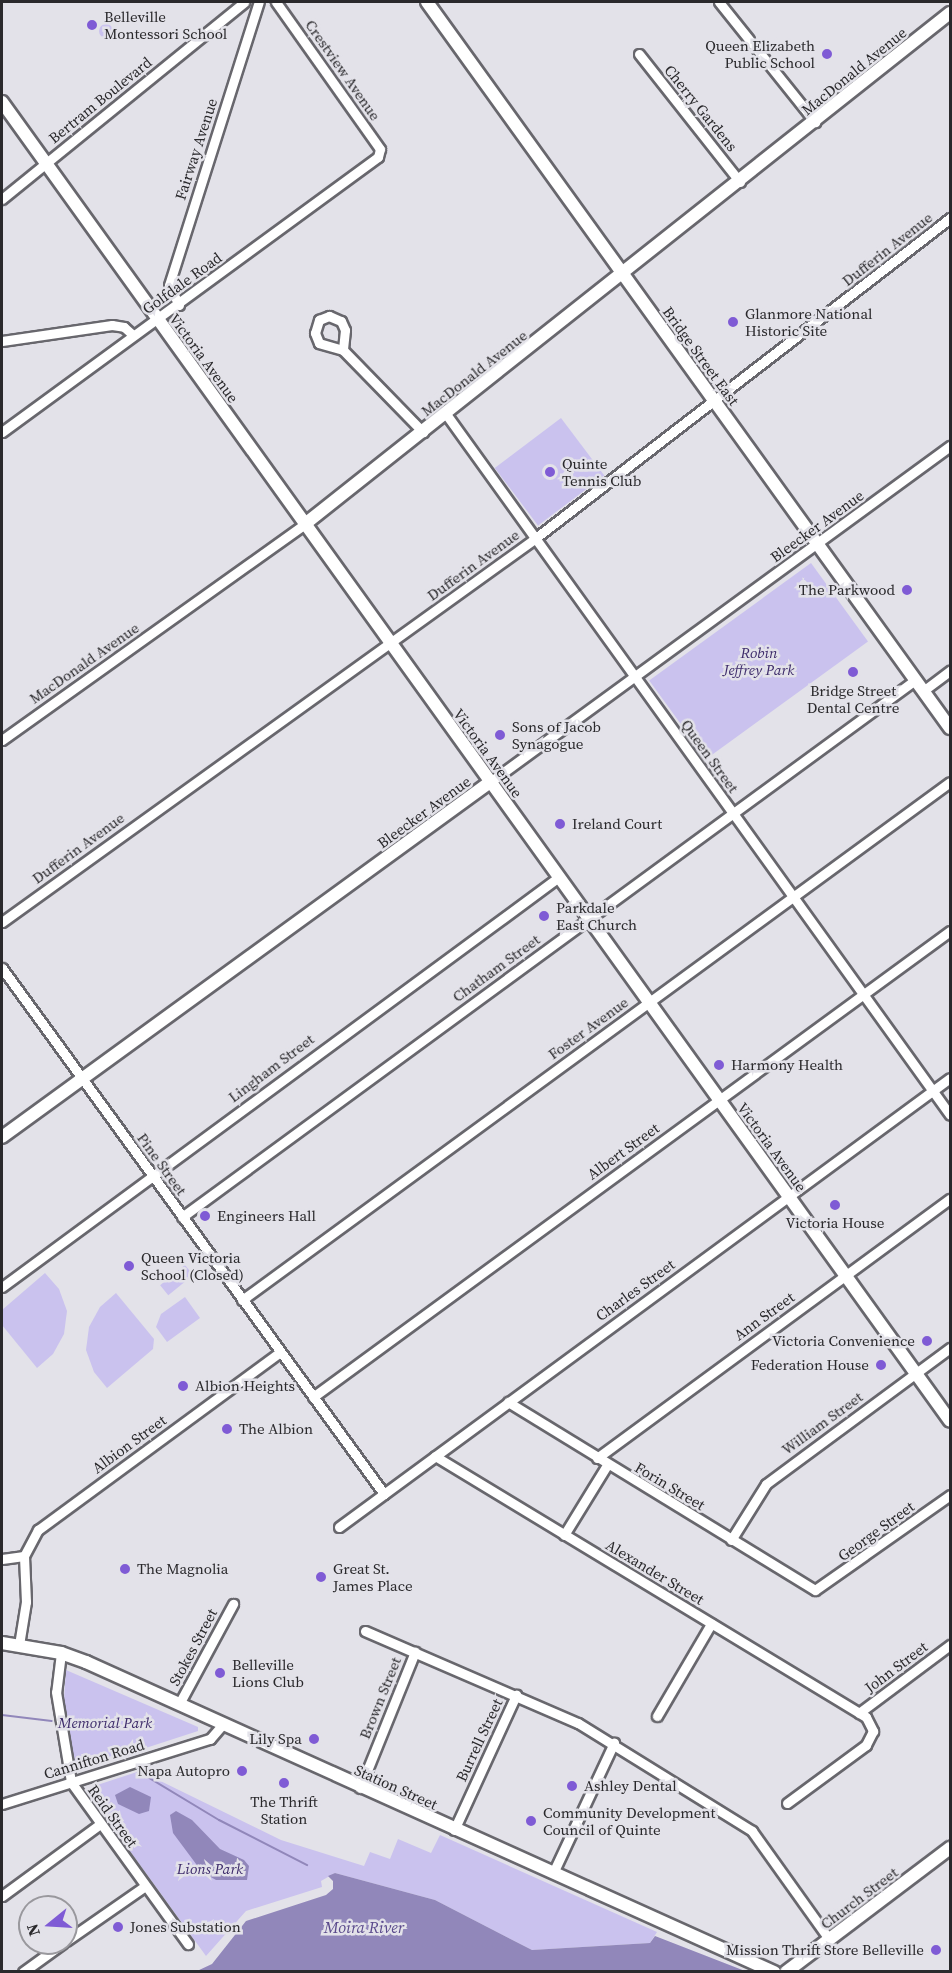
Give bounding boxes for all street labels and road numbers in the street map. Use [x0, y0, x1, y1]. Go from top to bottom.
street label: Crestview Avenue [302, 16, 384, 124]
street label: MacDonald Avenue [798, 23, 910, 119]
street label: Bertram Boulevard [45, 53, 155, 147]
street label: Cherry Gardens [661, 61, 741, 155]
street label: Fairway Avenue [171, 96, 221, 202]
street label: Dufferin Avenue [838, 208, 936, 290]
street label: Golfdale Road [139, 248, 225, 318]
street label: Bridge Street East [659, 303, 743, 409]
street label: Victoria Avenue [166, 310, 242, 406]
street label: MacDonald Avenue [417, 326, 531, 420]
street label: Bleecker Avenue [767, 486, 867, 566]
street label: Dufferin Avenue [423, 526, 523, 604]
street label: MacDonald Avenue [26, 619, 142, 707]
street label: Victoria Avenue [450, 705, 526, 801]
street label: Queen Street [677, 716, 743, 796]
street label: Bleecker Avenue [374, 772, 474, 852]
street label: Dufferin Avenue [28, 809, 128, 887]
street label: Chatham Street [449, 930, 543, 1006]
street label: Foster Avenue [545, 993, 631, 1063]
street label: Lingham Street [225, 1030, 317, 1106]
street label: Victoria Avenue [734, 1099, 810, 1195]
street label: Albert Street [584, 1119, 662, 1183]
street label: Pine Street [133, 1129, 191, 1199]
street label: Charles Street [592, 1255, 678, 1325]
street label: Ann Street [730, 1288, 798, 1344]
street label: William Street [778, 1388, 866, 1458]
street label: Albion Street [88, 1411, 170, 1477]
street label: Forin Street [632, 1458, 708, 1514]
street label: George Street [834, 1497, 918, 1565]
street label: Alexander Street [603, 1536, 707, 1608]
street label: Stokes Street [165, 1605, 221, 1689]
street label: John Street [861, 1638, 931, 1696]
street label: Brown Street [355, 1654, 405, 1742]
street label: Burrell Street [452, 1696, 506, 1784]
street label: Cannifton Road [42, 1735, 146, 1783]
street label: Station Street [352, 1761, 440, 1813]
street label: Reid Street [84, 1781, 142, 1851]
street label: Church Street [817, 1863, 901, 1933]

